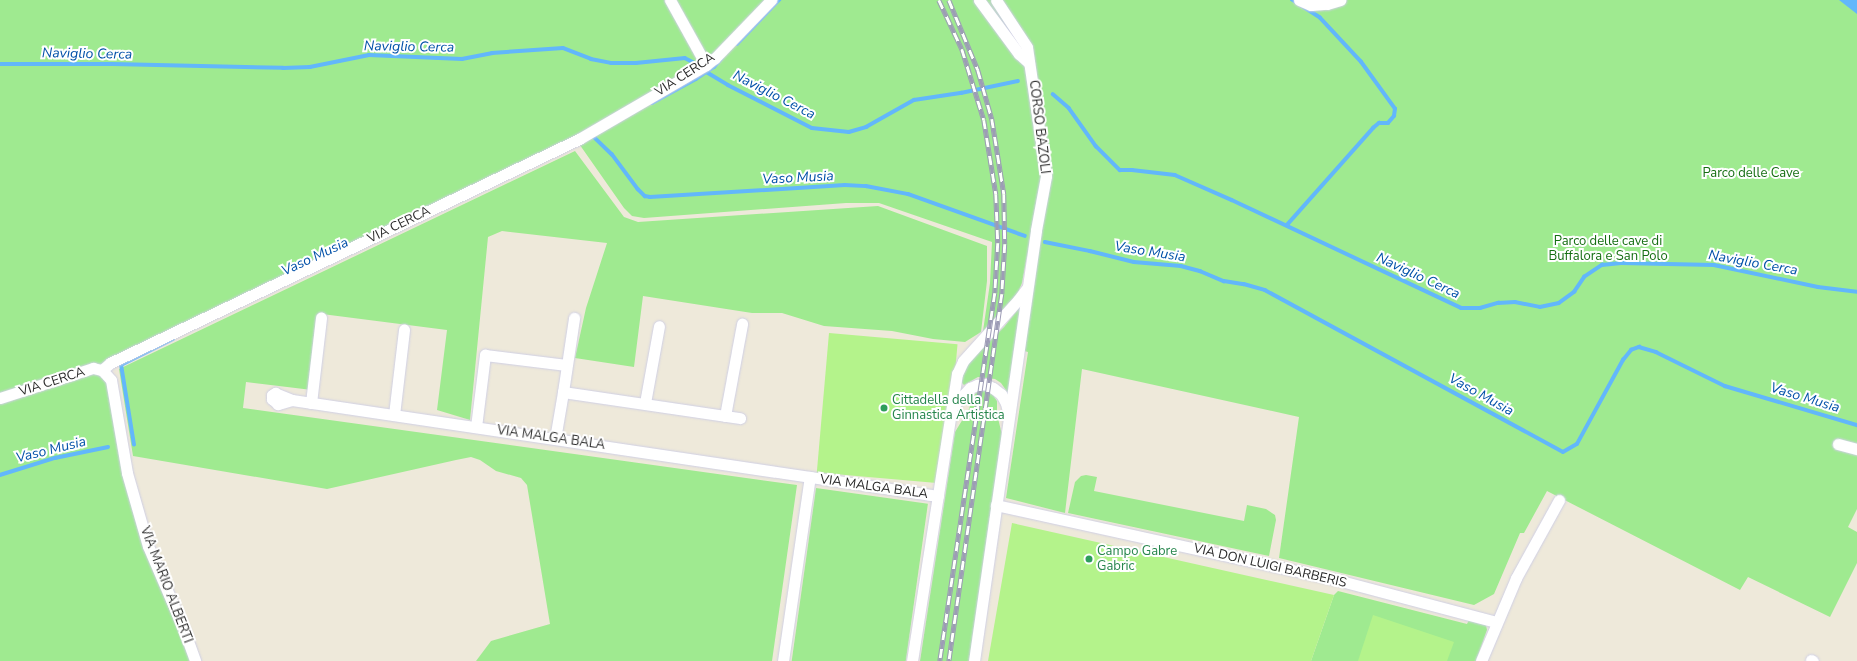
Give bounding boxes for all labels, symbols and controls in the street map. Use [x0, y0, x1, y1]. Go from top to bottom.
water label: Naviglio Cerca [364, 38, 454, 56]
water label: Naviglio Cerca [42, 45, 132, 63]
street label: VIA CERCA [652, 50, 718, 100]
water label: Naviglio Cerca [730, 67, 818, 123]
street label: CORSO BAZOLI [1026, 79, 1052, 175]
park label: Parco delle Cave [1702, 165, 1800, 181]
water label: Vaso Musia [762, 168, 834, 188]
street label: VIA CERCA [365, 203, 433, 247]
water label: Vaso Musia [279, 234, 351, 280]
park label: Parco delle cave di Buffalora e San Polo [1548, 234, 1668, 265]
water label: Vaso Musia [1113, 238, 1187, 266]
water label: Naviglio Cerca [1707, 247, 1799, 279]
water label: Naviglio Cerca [1374, 249, 1462, 303]
street label: VIA CERCA [17, 364, 87, 400]
water label: Vaso Musia [1446, 370, 1516, 420]
water label: Vaso Musia [1768, 379, 1842, 417]
place label: Cittadella della Ginnastica Artistica [892, 393, 1005, 424]
marker: Cittadella della Ginnastica Artistica [879, 403, 889, 413]
street label: VIA MALGA BALA [496, 423, 606, 453]
water label: Vaso Musia [14, 433, 88, 467]
street label: VIA MALGA BALA [819, 472, 929, 502]
street label: VIA MARIO ALBERTI [137, 525, 195, 645]
street label: VIA DON LUIGI BARBERIS [1192, 541, 1348, 591]
place label: Campo Gabre Gabric [1097, 544, 1177, 575]
marker: Campo Gabre Gabric [1084, 554, 1094, 564]

